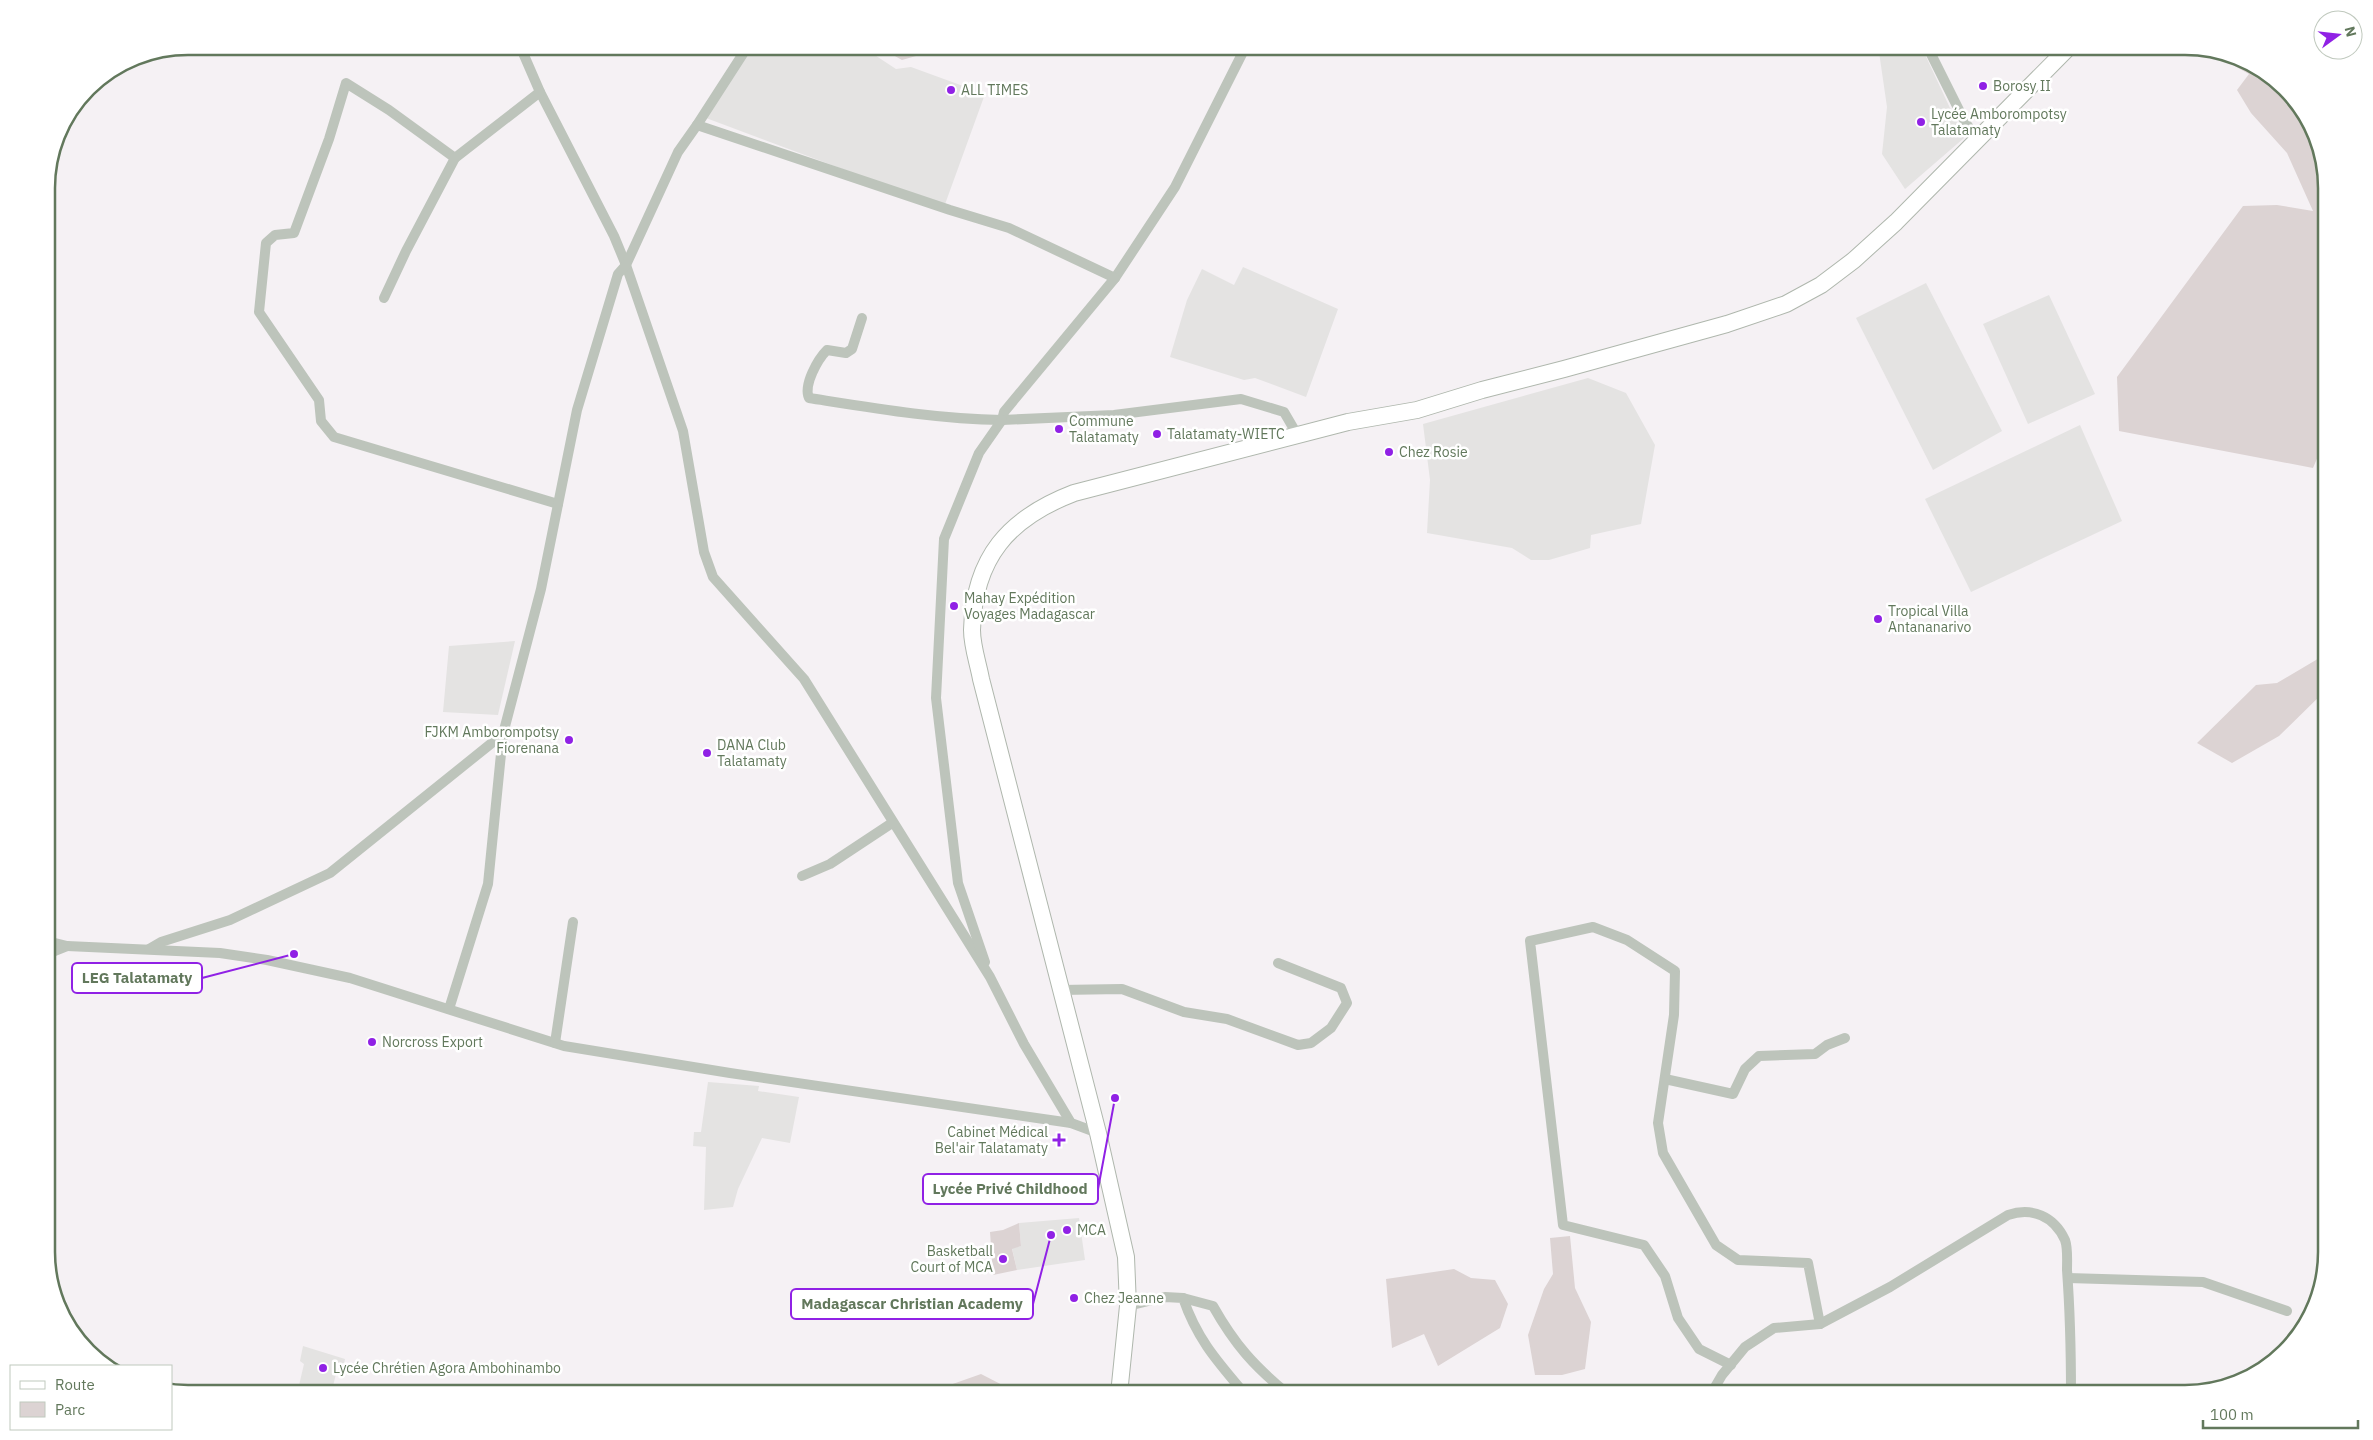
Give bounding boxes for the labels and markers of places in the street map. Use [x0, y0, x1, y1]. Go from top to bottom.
place label: Borosy II [1993, 77, 2051, 95]
marker: Borosy II [1977, 80, 1989, 92]
place label: ALL TIMES [961, 81, 1028, 99]
marker: ALL TIMES [945, 84, 957, 96]
place label: Lycée Amborompotsy Talatamaty [1931, 105, 2067, 139]
marker: Lycée Amborompotsy Talatamaty [1915, 116, 1927, 128]
place label: Commune Talatamaty [1069, 412, 1139, 446]
marker: Commune Talatamaty [1053, 423, 1065, 435]
place label: Talatamaty-WIETC [1167, 425, 1285, 443]
marker: Talatamaty-WIETC [1151, 428, 1163, 440]
place label: Chez Rosie [1399, 443, 1468, 461]
marker: Chez Rosie [1383, 446, 1395, 458]
place label: Mahay Expédition Voyages Madagascar [964, 589, 1095, 623]
marker: Mahay Expédition Voyages Madagascar [948, 600, 960, 612]
place label: Tropical Villa Antananarivo [1888, 602, 1972, 636]
marker: Tropical Villa Antananarivo [1872, 613, 1884, 625]
place label: FJKM Amborompotsy Fiorenana [425, 723, 560, 757]
marker: FJKM Amborompotsy Fiorenana [563, 734, 575, 746]
place label: DANA Club Talatamaty [717, 736, 787, 770]
marker: DANA Club Talatamaty [701, 747, 713, 759]
callout: LEG Talatamaty [72, 963, 202, 993]
place label: Norcross Export [382, 1033, 483, 1051]
marker: Norcross Export [366, 1036, 378, 1048]
place label: Cabinet Médical Bel'air Talatamaty [935, 1123, 1048, 1157]
marker: Cabinet Médical Bel'air Talatamaty [1052, 1133, 1066, 1147]
callout: Lycée Privé Childhood [923, 1174, 1098, 1204]
place label: MCA [1077, 1221, 1106, 1239]
marker: MCA [1061, 1224, 1073, 1236]
place label: Basketball Court of MCA [910, 1242, 993, 1276]
marker: Basketball Court of MCA [997, 1253, 1009, 1265]
callout: Madagascar Christian Academy [791, 1289, 1033, 1319]
place label: Chez Jeanne [1084, 1289, 1164, 1307]
marker: Chez Jeanne [1068, 1292, 1080, 1304]
place label: Lycée Chrétien Agora Ambohinambo [333, 1359, 561, 1377]
marker: Lycée Chrétien Agora Ambohinambo [317, 1362, 329, 1374]

